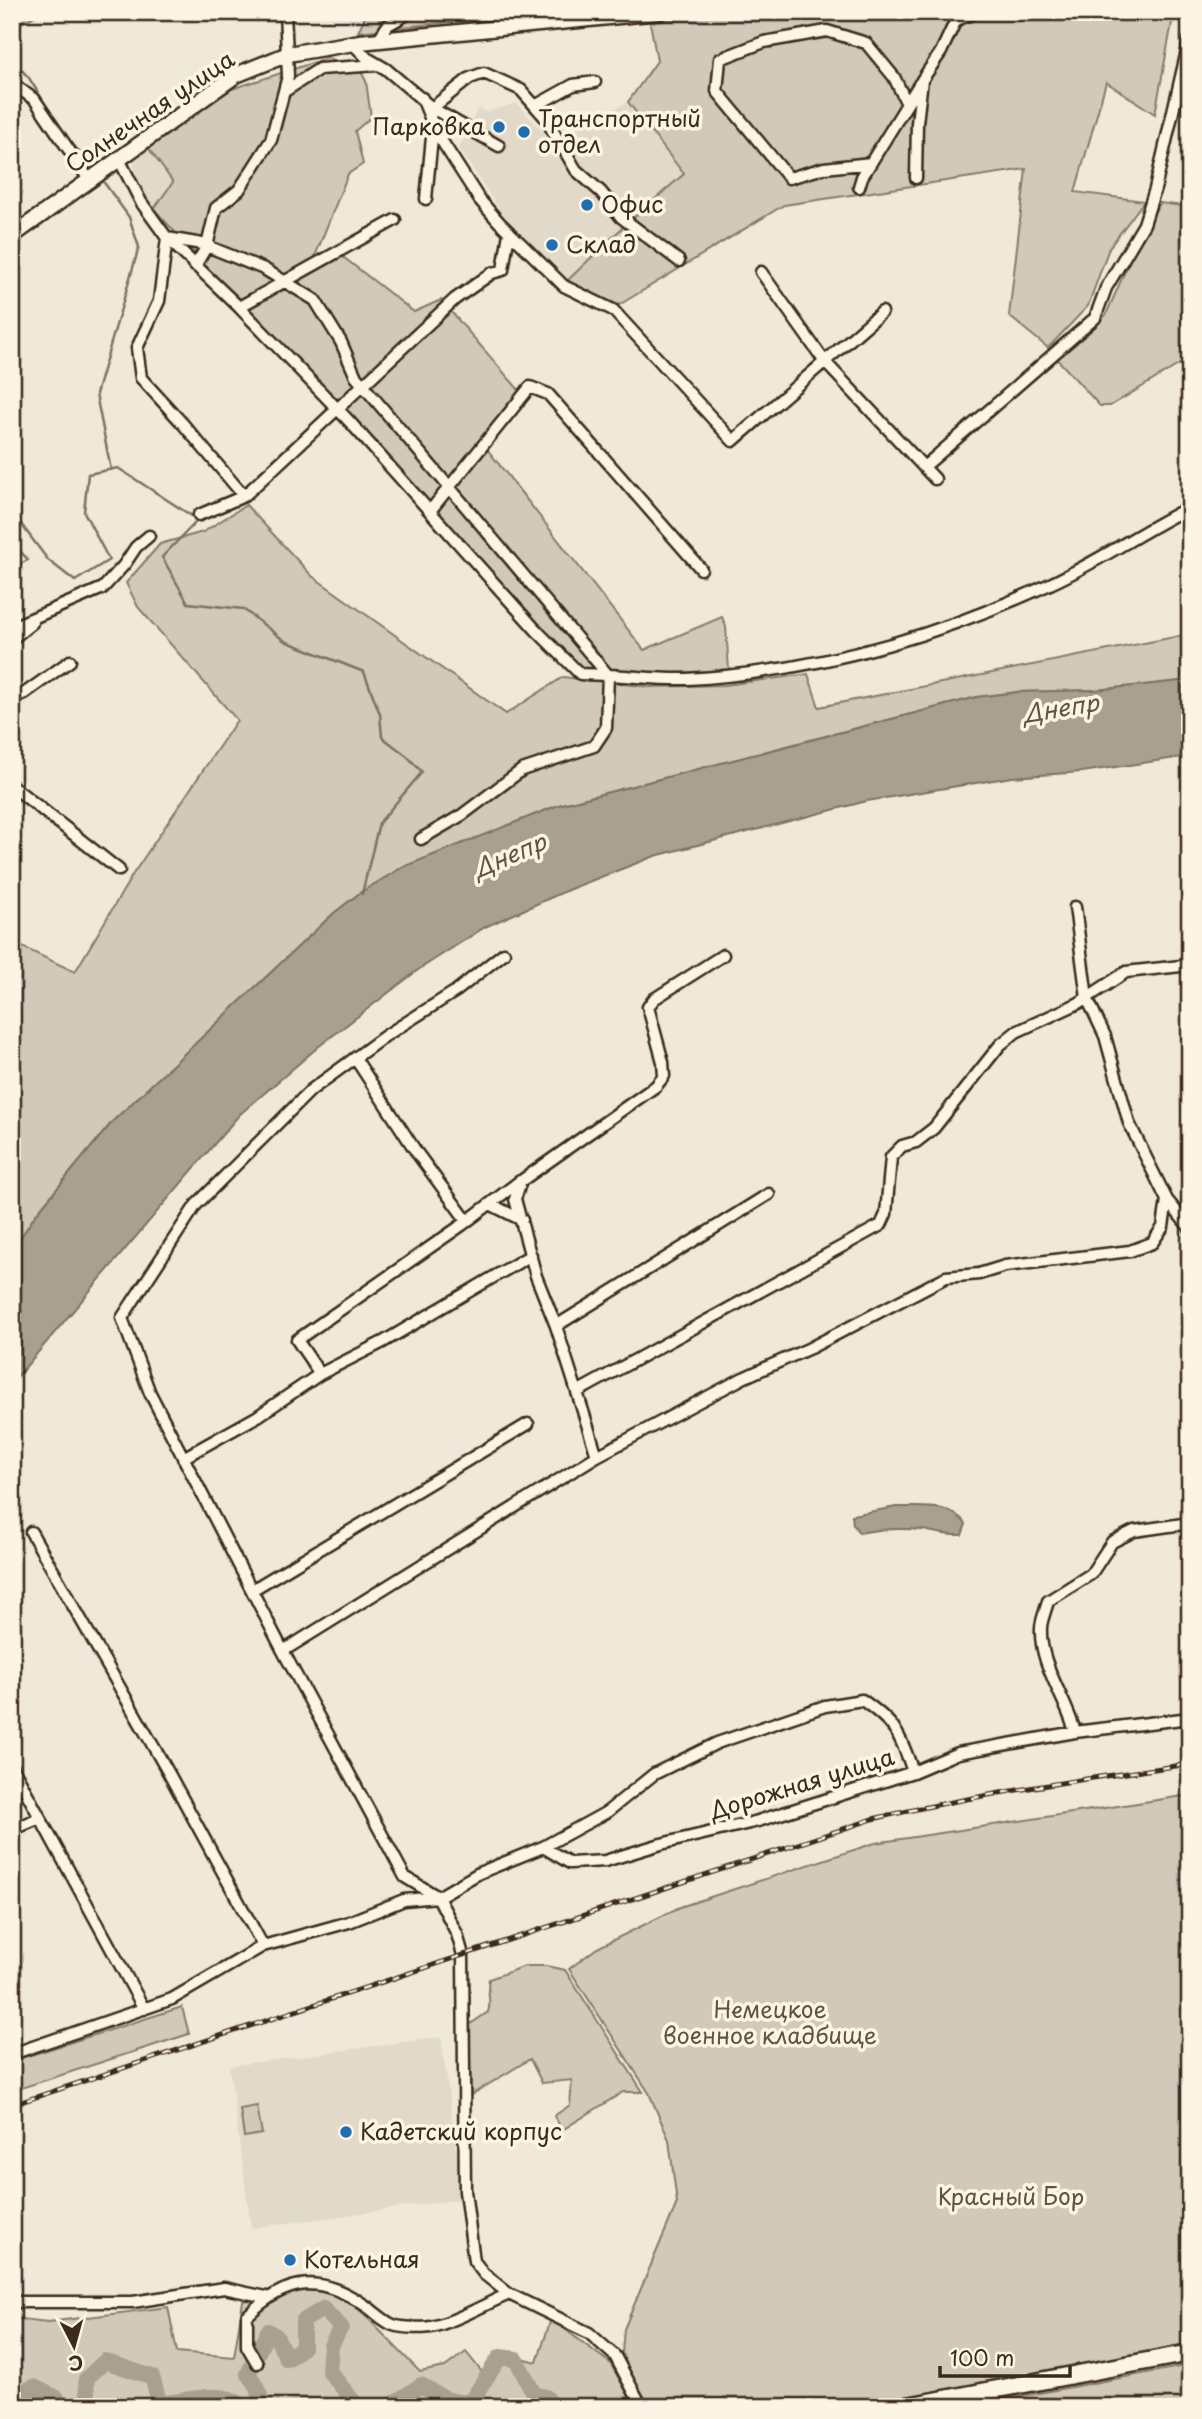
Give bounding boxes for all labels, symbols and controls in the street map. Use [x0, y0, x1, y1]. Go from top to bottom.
street label: Солнечная улица [57, 41, 241, 181]
place label: Транспортный отдел [538, 100, 701, 161]
place label: Парковка [372, 108, 486, 143]
marker: Парковка [491, 119, 507, 135]
marker: Транспортный отдел [516, 124, 532, 140]
place label: Офис [601, 186, 663, 221]
marker: Офис [579, 197, 595, 213]
place label: Склад [566, 226, 636, 261]
marker: Склад [544, 237, 560, 253]
water label: Днепр [1018, 683, 1102, 731]
water label: Днепр [465, 822, 552, 886]
street label: Дорожная улица [704, 1738, 899, 1828]
park label: Немецкое военное кладбище [663, 1991, 877, 2052]
place label: Кадетский корпус [360, 2113, 562, 2148]
marker: Кадетский корпус [338, 2124, 354, 2140]
park label: Красный Бор [938, 2178, 1084, 2213]
place label: Котельная [304, 2241, 420, 2276]
marker: Котельная [282, 2252, 298, 2268]
north arrow [38, 2310, 108, 2380]
scale bar [940, 2335, 1069, 2379]
text: 100 m [950, 2341, 1014, 2373]
text: С [67, 2349, 84, 2379]

